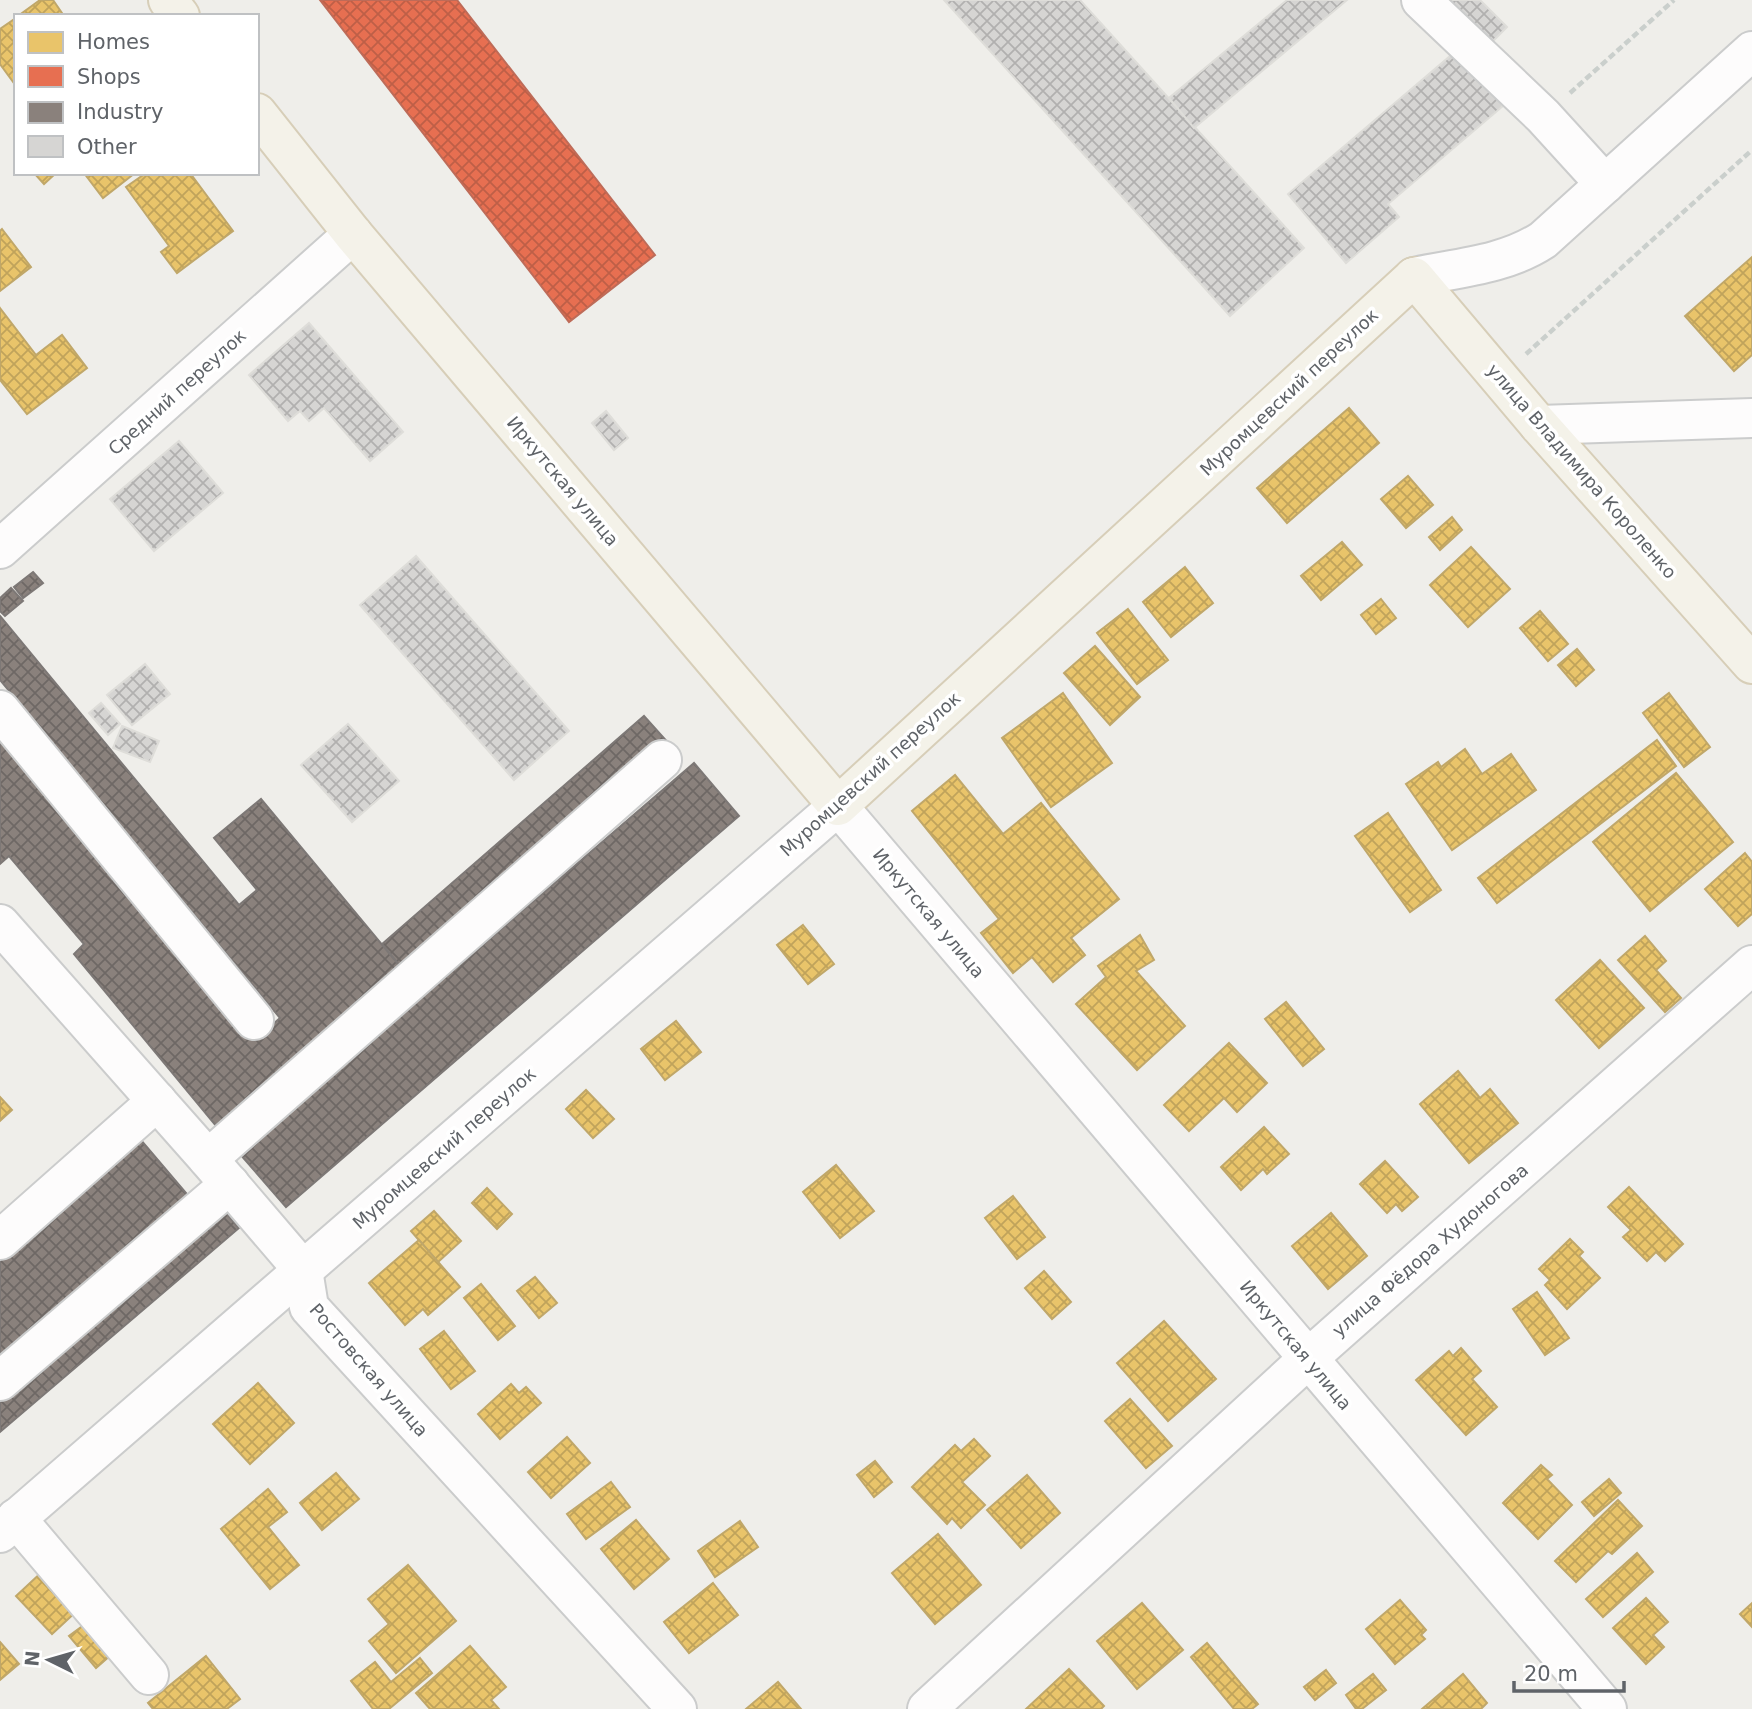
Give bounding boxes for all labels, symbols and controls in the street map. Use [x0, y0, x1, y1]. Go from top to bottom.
legend [14, 14, 259, 175]
text: Homes [77, 30, 150, 54]
text: Shops [77, 65, 141, 89]
text: Industry [77, 100, 163, 124]
text: Other [77, 135, 137, 159]
street label: Муромцевский переулок [1196, 304, 1382, 480]
street label: Средний переулок [104, 325, 250, 459]
street label: улица Владимира Короленко [1483, 359, 1681, 583]
street label: Иркутская улица [503, 412, 623, 550]
street label: Муромцевский переулок [776, 687, 965, 861]
street label: Иркутская улица [869, 844, 989, 982]
street label: Муромцевский переулок [348, 1063, 540, 1233]
street label: улица Фёдора Худоногова [1328, 1159, 1532, 1341]
street label: Иркутская улица [1236, 1276, 1356, 1414]
street label: Ростовская улица [306, 1299, 432, 1441]
north arrow [14, 1625, 84, 1695]
text: N [20, 1650, 44, 1667]
scale bar [1514, 1650, 1624, 1694]
text: 20 m [1524, 1662, 1578, 1686]

